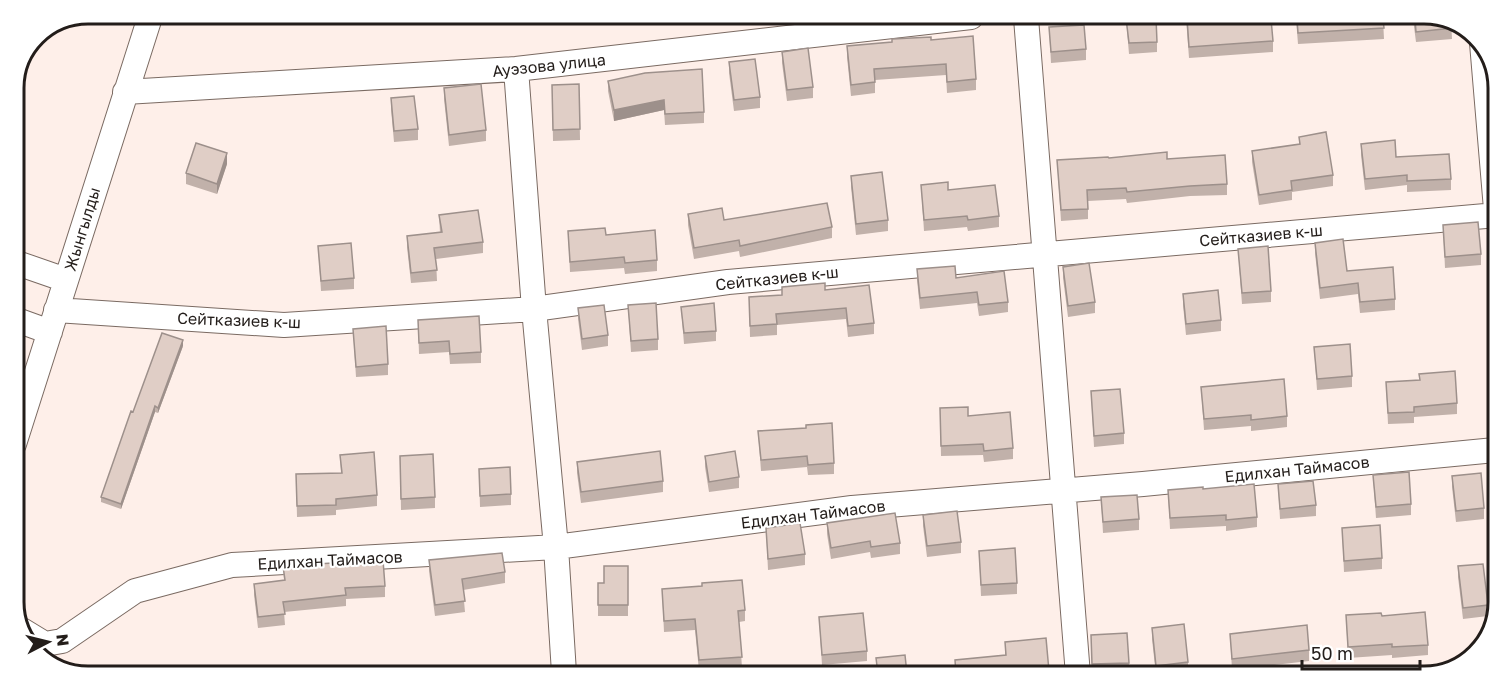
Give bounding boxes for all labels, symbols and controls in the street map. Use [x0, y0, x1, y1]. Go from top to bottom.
street label: Ауэзова улица [491, 49, 607, 81]
street label: Жынгылды [60, 185, 104, 273]
street label: Сейтказиев к-ш [1198, 220, 1324, 250]
street label: Сейтказиев к-ш [714, 262, 840, 294]
street label: Сейтказиев к-ш [177, 308, 301, 332]
street label: Едилхан Таймасов [1224, 451, 1370, 487]
street label: Едилхан Таймасов [740, 495, 886, 533]
street label: Едилхан Таймасов [257, 546, 403, 574]
north arrow [18, 612, 78, 672]
text: N [52, 633, 74, 647]
scale bar [1302, 633, 1420, 671]
text: 50 m [1311, 642, 1353, 664]

